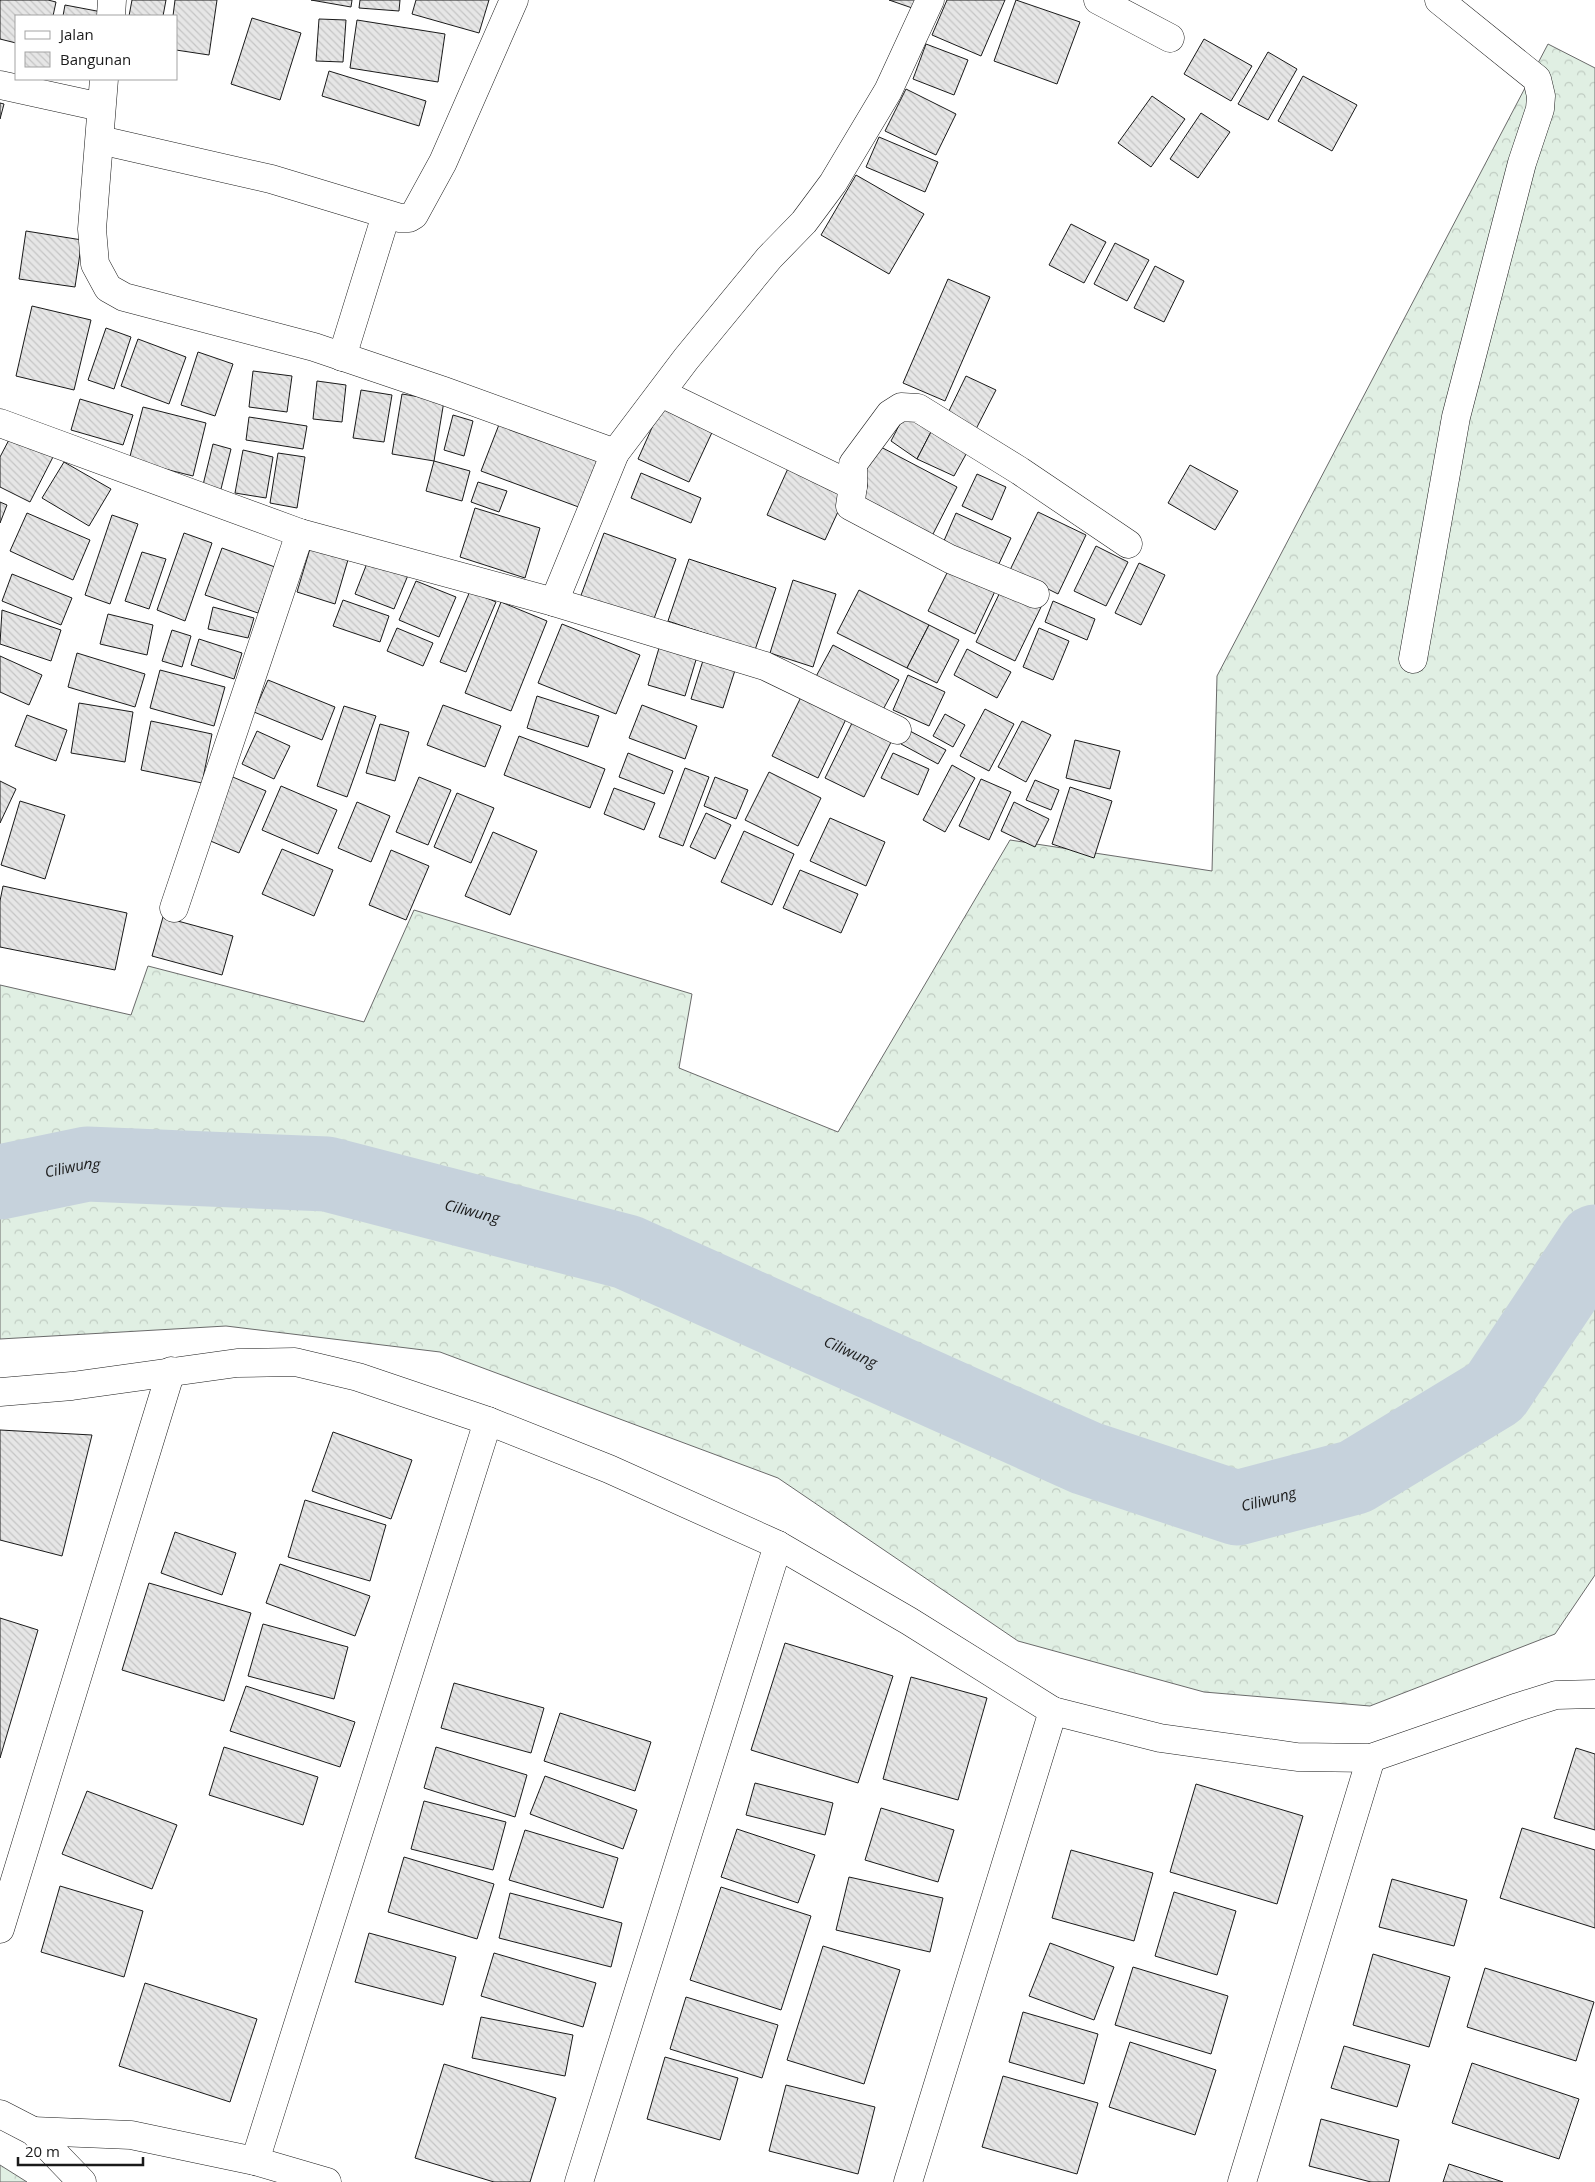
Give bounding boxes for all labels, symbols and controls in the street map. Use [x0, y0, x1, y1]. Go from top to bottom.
legend [15, 15, 178, 80]
text: Jalan [58, 24, 94, 44]
text: Bangunan [60, 49, 131, 69]
water label: Ciliwung [43, 1153, 102, 1181]
water label: Ciliwung [443, 1194, 503, 1228]
water label: Ciliwung [821, 1331, 882, 1372]
water label: Ciliwung [1239, 1482, 1299, 1515]
scale bar [18, 2134, 142, 2166]
text: 20 m [25, 2141, 60, 2161]

